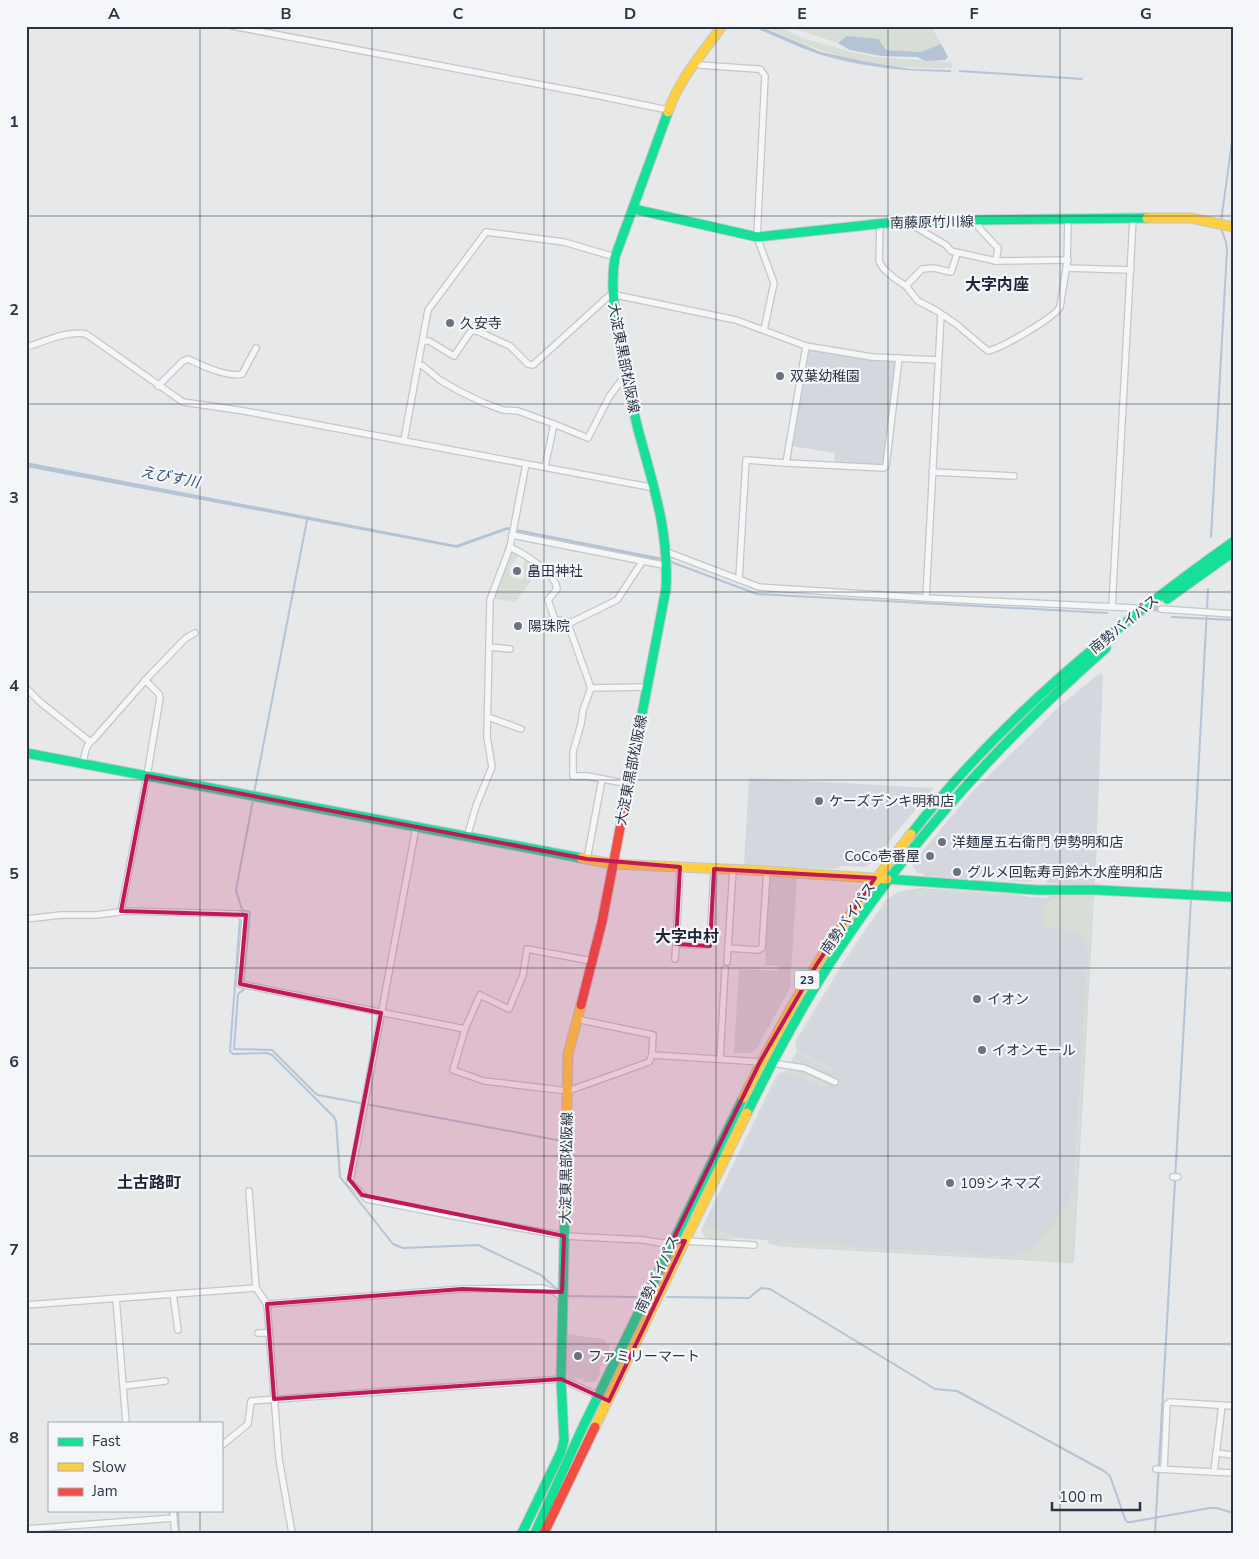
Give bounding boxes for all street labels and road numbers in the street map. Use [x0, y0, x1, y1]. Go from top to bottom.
street label: 南藤原竹川線 [890, 212, 974, 233]
street label: 大淀東黒部松阪線 [603, 301, 644, 415]
street label: 南勢バイパス [1086, 591, 1163, 658]
street label: 大淀東黒部松阪線 [611, 713, 652, 827]
street label: 南勢バイパス [817, 879, 880, 958]
road number: 23 [794, 970, 820, 990]
street label: 大淀東黒部松阪線 [556, 1112, 577, 1224]
street label: 南勢バイパス [631, 1232, 684, 1316]

